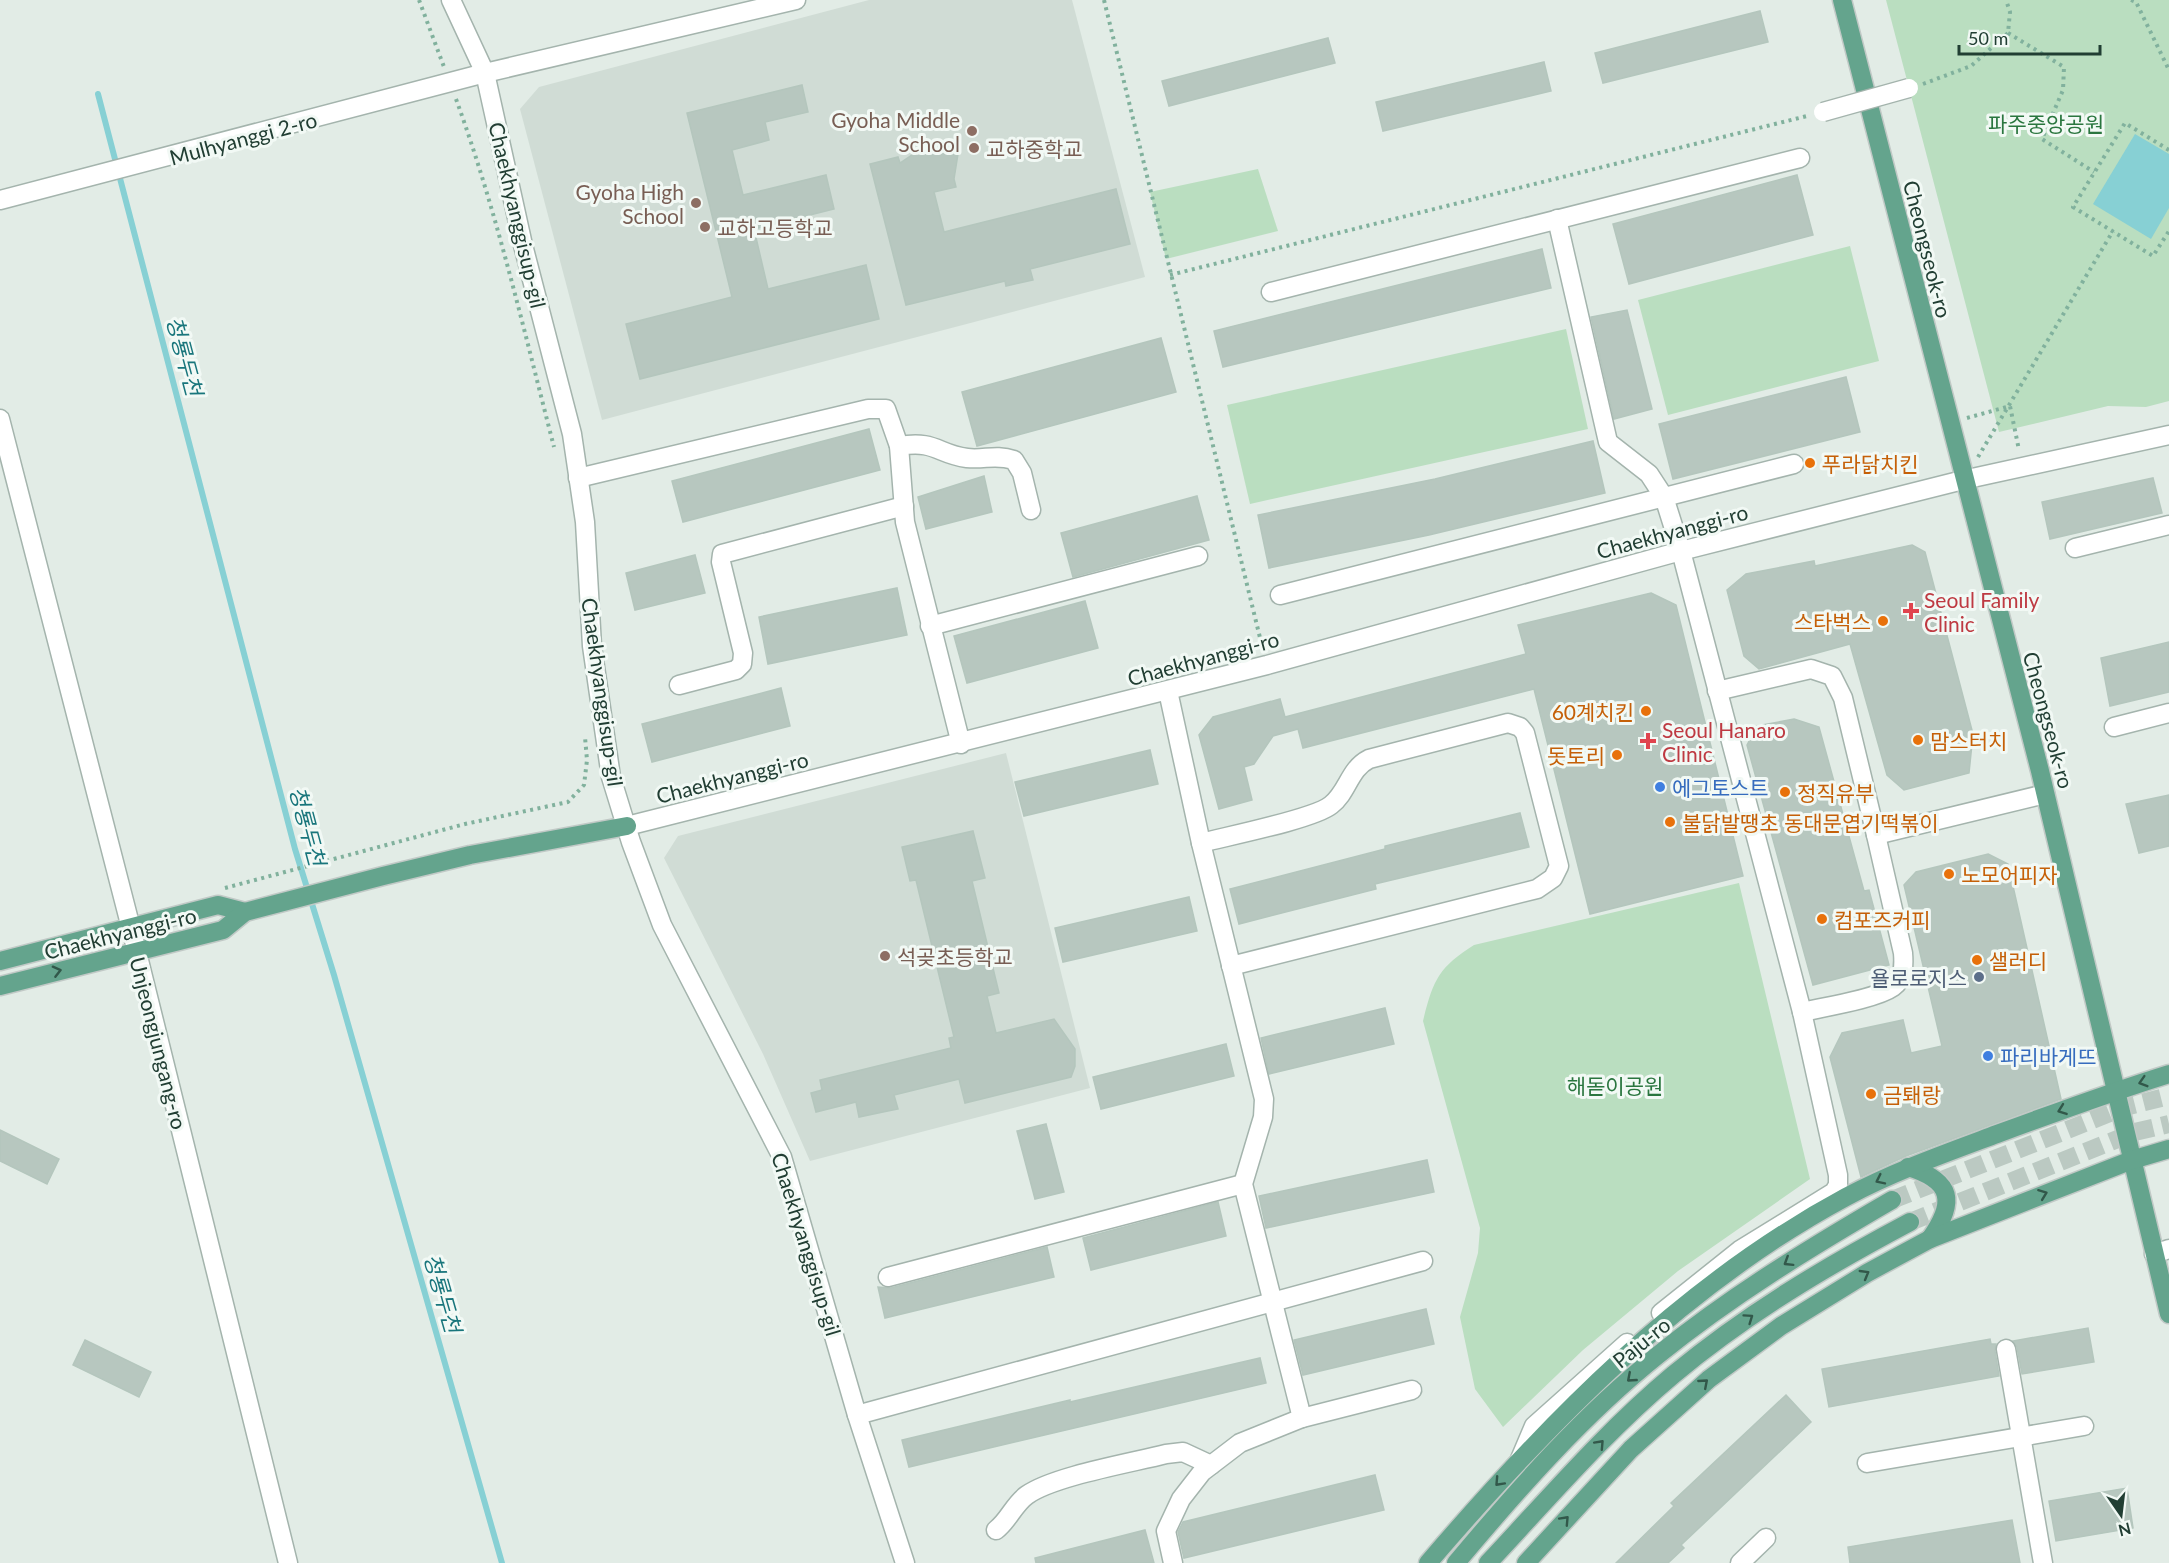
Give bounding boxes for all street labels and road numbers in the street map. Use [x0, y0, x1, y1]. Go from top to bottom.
street label: Mulhyanggi 2-ro [167, 106, 320, 170]
street label: Chaekhyanggisup-gil [484, 119, 552, 311]
street label: Cheongseok-ro [1899, 178, 1957, 320]
street label: Chaekhyanggi-ro [1593, 499, 1751, 563]
street label: Chaekhyanggisup-gil [577, 596, 629, 788]
street label: Chaekhyanggi-ro [1124, 626, 1282, 690]
street label: Cheongseok-ro [2019, 649, 2079, 791]
street label: Chaekhyanggi-ro [653, 746, 811, 808]
street label: Chaekhyanggi-ro [41, 902, 199, 964]
street label: Unjeongjungang-ro [125, 954, 193, 1132]
street label: Chaekhyanggisup-gil [767, 1149, 847, 1339]
street label: Paju-ro [1607, 1311, 1675, 1373]

